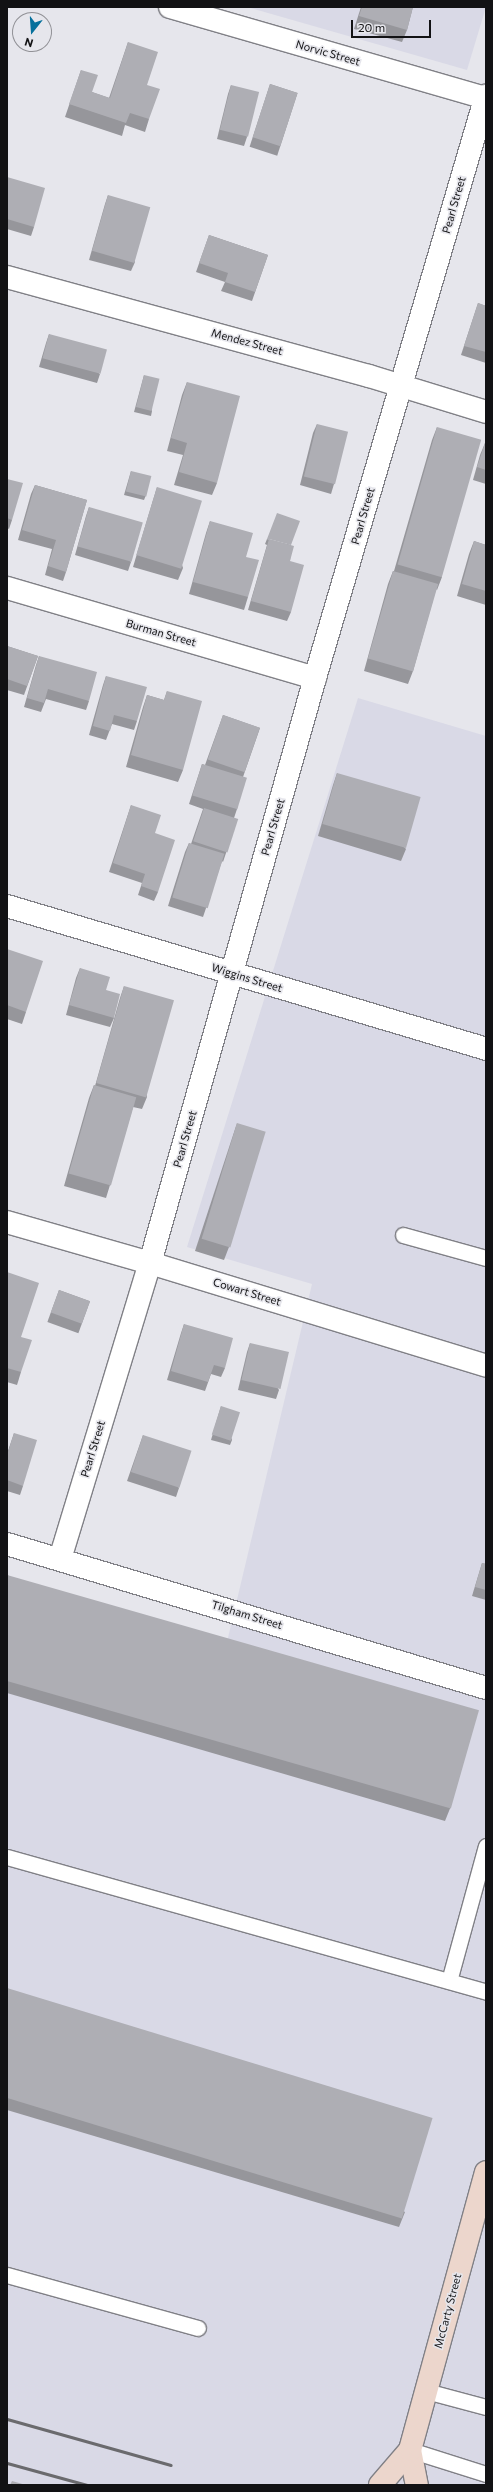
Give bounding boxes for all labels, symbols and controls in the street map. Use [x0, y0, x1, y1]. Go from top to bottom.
north arrow [12, 12, 52, 52]
scale bar [353, 12, 433, 38]
text: 20 m [358, 20, 385, 34]
text: N [23, 36, 34, 50]
street label: Norvic Street [294, 38, 362, 68]
street label: Pearl Street [440, 175, 468, 235]
street label: Mendez Street [210, 326, 284, 358]
street label: Pearl Street [349, 486, 377, 546]
street label: Burman Street [124, 617, 198, 649]
street label: Pearl Street [259, 797, 287, 857]
street label: Wiggins Street [210, 961, 284, 995]
street label: Pearl Street [171, 1109, 199, 1169]
street label: Cowart Street [211, 1275, 283, 1309]
street label: Pearl Street [78, 1419, 108, 1479]
street label: Tilgham Street [210, 1598, 284, 1632]
street label: McCarty Street [432, 2272, 464, 2350]

